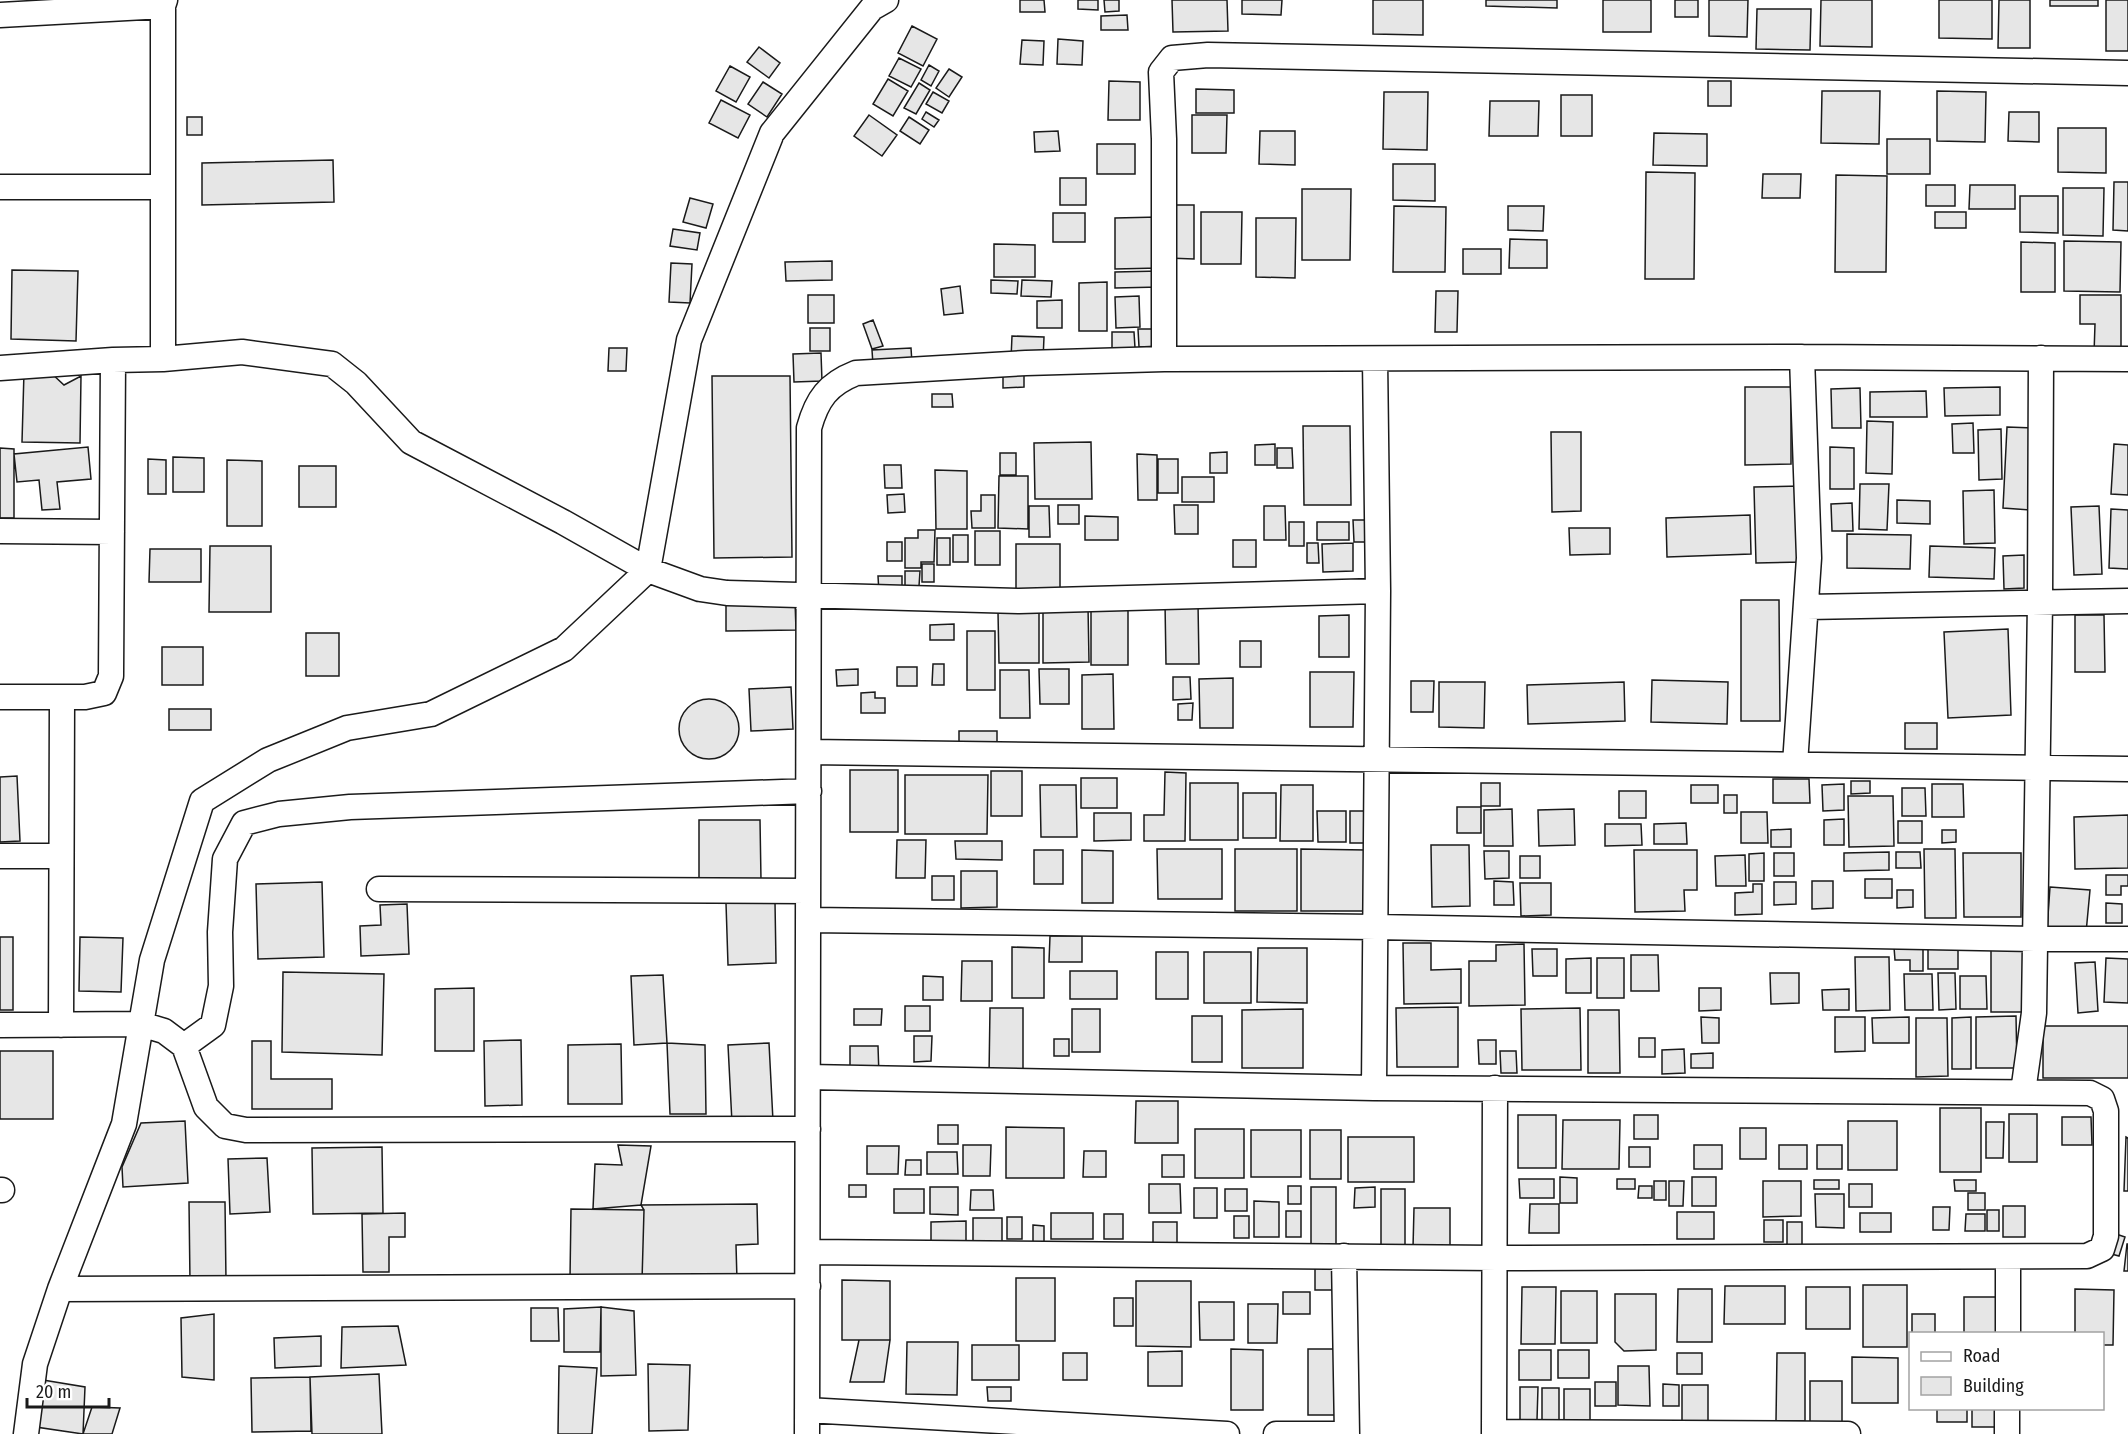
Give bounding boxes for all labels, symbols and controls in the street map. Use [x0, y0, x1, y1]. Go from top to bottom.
legend [1909, 1332, 2104, 1410]
text: Road [1963, 1345, 2000, 1367]
scale bar [27, 1371, 110, 1409]
text: Building [1963, 1375, 2024, 1397]
text: 20 m [36, 1381, 71, 1403]

